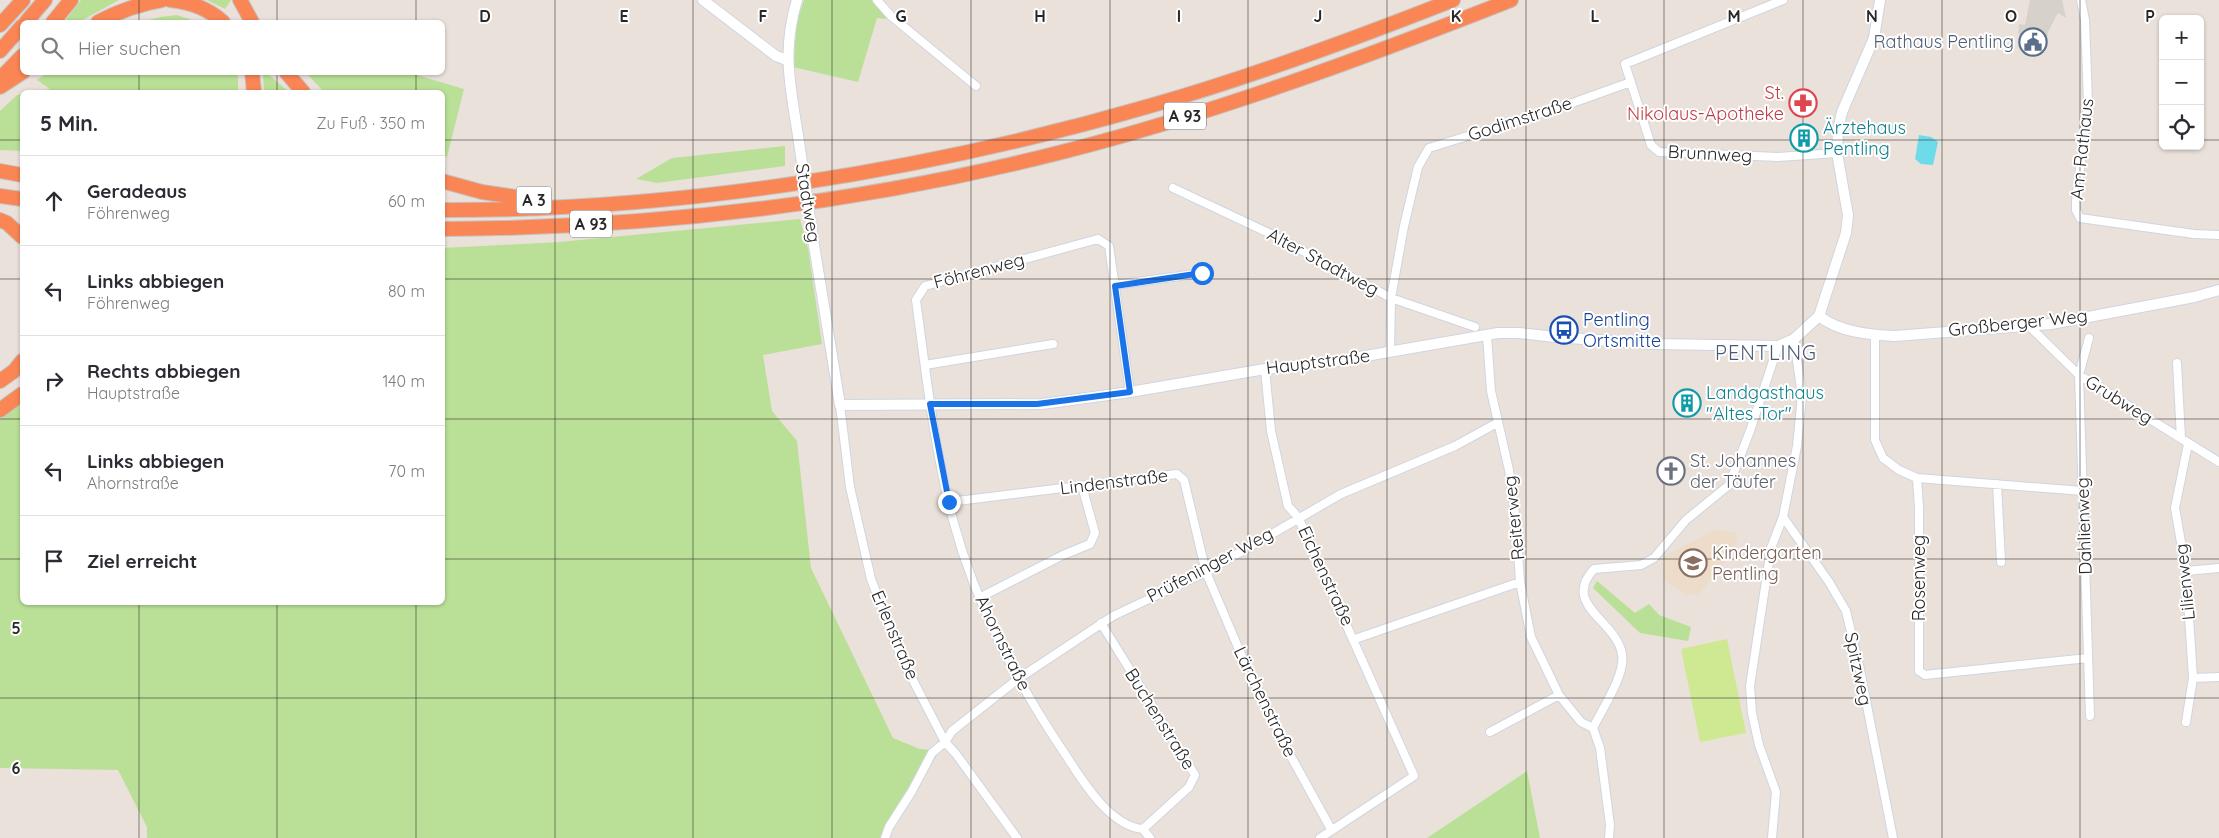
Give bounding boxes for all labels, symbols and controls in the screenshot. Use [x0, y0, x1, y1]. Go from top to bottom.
text: D [479, 6, 491, 26]
text: E [619, 6, 629, 26]
text: F [759, 6, 768, 26]
text: G [895, 6, 907, 26]
text: H [1034, 6, 1046, 26]
text: I [1177, 6, 1181, 26]
text: J [1314, 6, 1322, 26]
text: K [1451, 6, 1461, 26]
text: L [1591, 6, 1600, 26]
text: M [1727, 6, 1741, 26]
text: N [1866, 6, 1878, 26]
text: O [2005, 6, 2017, 26]
text: P [2145, 6, 2155, 26]
map controls [2159, 15, 2204, 150]
button: + [2159, 15, 2204, 60]
search box [20, 20, 445, 75]
public building icon: Rathaus Pentling [2018, 27, 2048, 57]
place label: Rathaus Pentling [1873, 30, 2014, 53]
icon: search [38, 34, 66, 62]
text: Hier suchen [78, 36, 181, 60]
button: − [2159, 60, 2204, 105]
place label: St. Nikolaus-Apotheke [1627, 81, 1784, 125]
pharmacy icon: St. Nikolaus-Apotheke [1788, 88, 1818, 118]
street label: Godimstraße [1465, 91, 1575, 146]
street label: Am Rathaus [2065, 97, 2098, 201]
road number: A 93 [1164, 102, 1206, 130]
button: locate [2159, 105, 2204, 150]
text: 5 Min. [40, 110, 98, 136]
text: Zu Fuß · 350 m [316, 113, 425, 133]
place label: Ärztehaus Pentling [1823, 116, 1906, 160]
building icon: Ärztehaus Pentling [1789, 123, 1819, 153]
street label: Brunnweg [1667, 140, 1753, 167]
street label: Stadtweg [791, 162, 826, 244]
text: Geradeaus [87, 179, 187, 203]
road number: A 3 [516, 186, 552, 214]
icon: ahead [40, 187, 68, 215]
text: 60 m [388, 191, 425, 211]
text: Föhrenweg [87, 203, 170, 223]
road number: A 93 [570, 210, 612, 238]
street label: Alter Stadtweg [1263, 222, 1383, 301]
street label: Föhrenweg [931, 247, 1027, 294]
route start [1191, 262, 1214, 285]
text: Links abbiegen [87, 269, 224, 293]
icon: left [40, 277, 68, 305]
text: 80 m [388, 281, 425, 301]
text: Föhrenweg [87, 293, 170, 313]
street label: Großberger Weg [1947, 304, 2089, 341]
place label: Pentling Ortsmitte [1583, 308, 1661, 352]
bus stop icon: Pentling Ortsmitte [1549, 315, 1579, 345]
district label: PENTLING [1715, 340, 1817, 365]
street label: Hauptstraße [1265, 344, 1371, 379]
text: Rechts abbiegen [87, 359, 240, 383]
icon: right [40, 367, 68, 395]
street label: Grubweg [2081, 370, 2157, 429]
text: 140 m [382, 371, 425, 391]
place label: Landgasthaus "Altes Tor" [1706, 381, 1824, 425]
text: Hauptstraße [87, 383, 180, 403]
building icon: Landgasthaus "Altes Tor" [1672, 388, 1702, 418]
text: Links abbiegen [87, 449, 224, 473]
place label: St. Johannes der Täufer [1690, 449, 1796, 493]
church icon: St. Johannes der Täufer [1656, 456, 1686, 486]
icon: left [40, 457, 68, 485]
text: 70 m [388, 461, 425, 481]
street label: Lindenstraße [1059, 463, 1169, 500]
text: Ahornstraße [87, 473, 179, 493]
street label: Reiterweg [1498, 475, 1529, 561]
street label: Dahlienweg [2070, 477, 2097, 575]
route end [938, 491, 961, 514]
street label: Prüfeninger Weg [1143, 522, 1277, 608]
street label: Eichenstraße [1293, 522, 1360, 629]
street label: Rosenweg [1907, 535, 1930, 621]
place label: Kindergarten Pentling [1712, 541, 1822, 585]
street label: Lilienweg [2169, 543, 2200, 621]
icon: arrive [40, 547, 68, 575]
school or university icon: Kindergarten Pentling [1678, 548, 1708, 578]
text: Ziel erreicht [87, 549, 197, 573]
street label: Erlenstraße [866, 587, 925, 683]
street label: Ahornstraße [970, 591, 1036, 694]
text: 5 [11, 618, 21, 638]
street label: Spitzweg [1840, 630, 1877, 708]
street label: Lärchenstraße [1229, 643, 1302, 761]
street label: Buchenstraße [1120, 664, 1201, 774]
text: 6 [12, 758, 21, 778]

